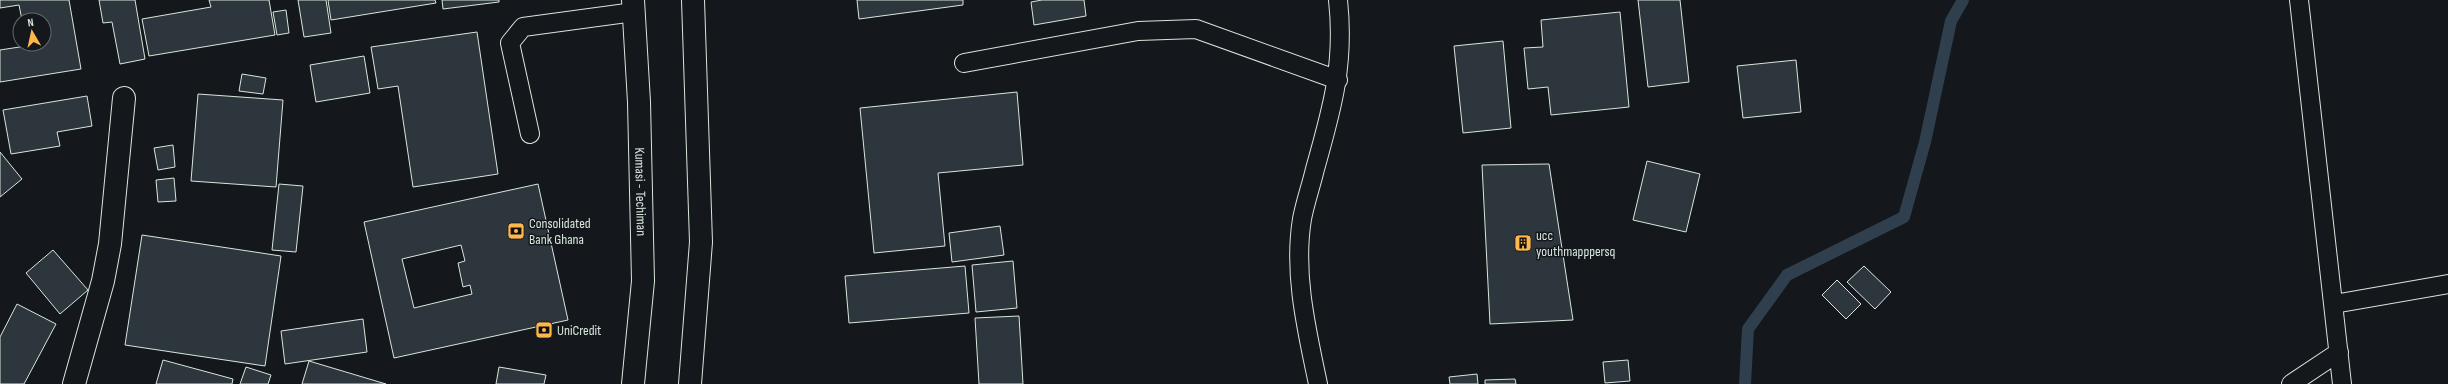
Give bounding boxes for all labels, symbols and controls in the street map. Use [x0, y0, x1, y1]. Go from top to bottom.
north arrow [12, 12, 52, 52]
text: N [27, 16, 35, 29]
street label: Kumasi - Techiman [632, 147, 650, 236]
place label: Consolidated Bank Ghana [529, 215, 591, 248]
bank icon: Consolidated Bank Ghana [506, 221, 526, 241]
place label: ucc youthmapppersq [1536, 227, 1615, 260]
building icon: ucc youthmapppersq [1513, 233, 1533, 253]
bank icon: UniCredit [534, 320, 554, 340]
place label: UniCredit [557, 322, 601, 339]

